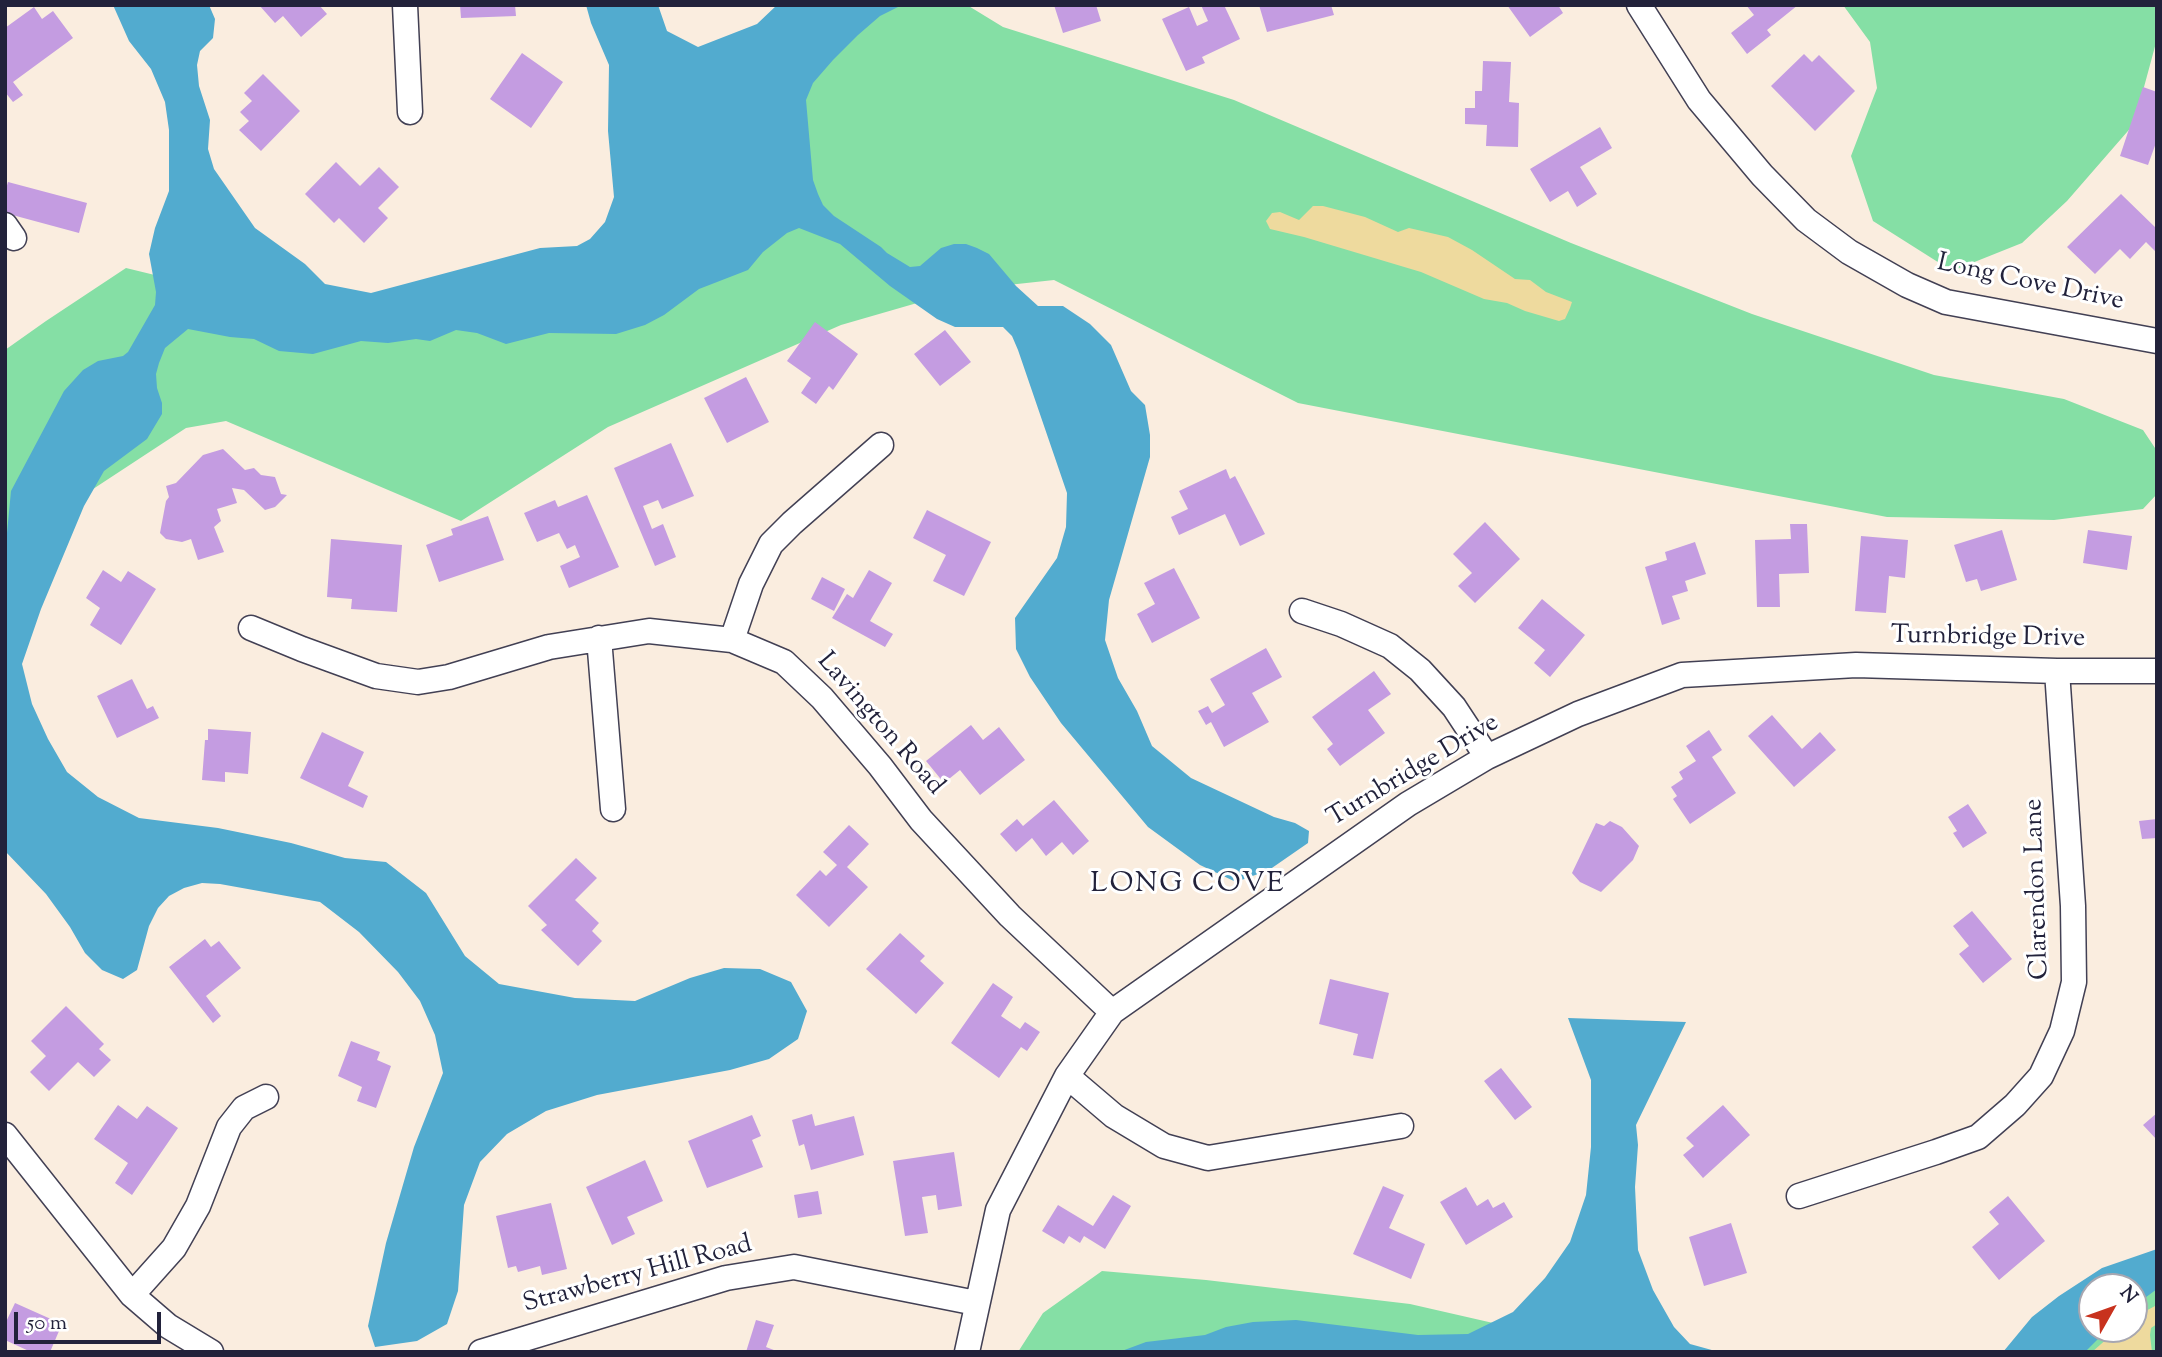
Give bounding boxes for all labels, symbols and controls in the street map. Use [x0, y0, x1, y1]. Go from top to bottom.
street label: Long Cove Drive [1934, 249, 2126, 319]
street label: Turnbridge Drive [1891, 622, 2085, 656]
street label: Lavington Road [809, 647, 949, 803]
street label: Turnbridge Drive [1323, 709, 1505, 835]
street label: Clarendon Lane [2020, 798, 2058, 980]
district label: LONG COVE [1092, 869, 1284, 903]
street label: Strawberry Hill Road [520, 1230, 756, 1322]
north arrow [2078, 1273, 2148, 1343]
text: N [2113, 1281, 2143, 1310]
scale bar [18, 1298, 164, 1342]
text: 50 m [27, 1309, 67, 1339]

